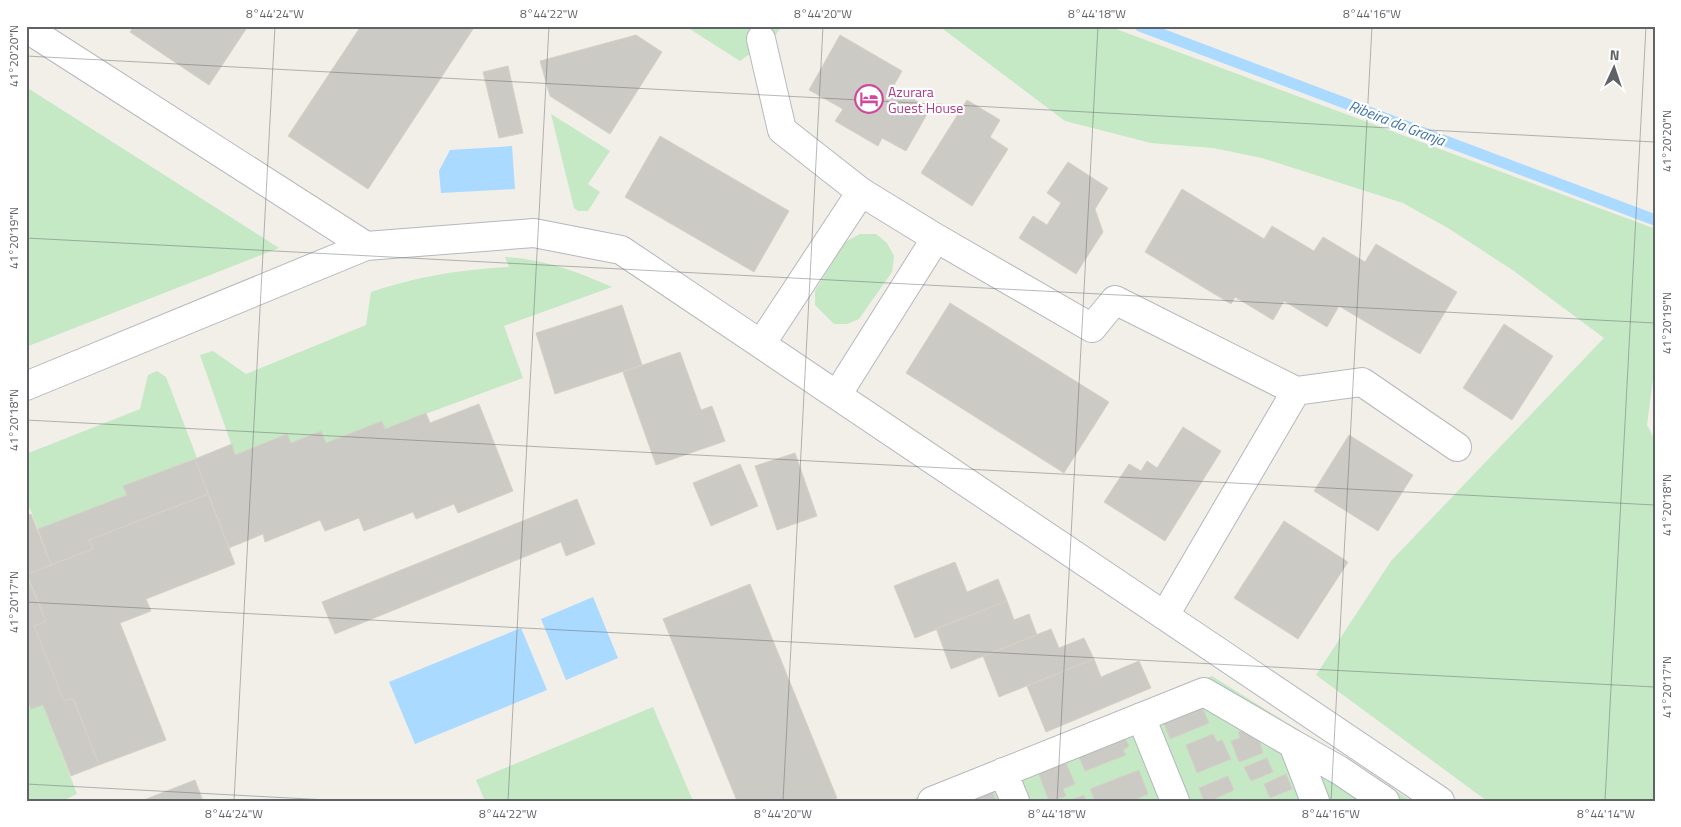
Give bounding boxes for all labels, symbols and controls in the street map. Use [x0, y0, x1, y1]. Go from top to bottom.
text: 8°44'24"W [246, 4, 304, 23]
text: 8°44'22"W [520, 4, 578, 23]
text: 8°44'20"W [794, 4, 852, 23]
text: 8°44'18"W [1068, 4, 1126, 23]
text: 8°44'16"W [1343, 4, 1401, 23]
text: 41°20'20"N [4, 25, 23, 87]
north arrow [1588, 42, 1638, 92]
text: N [1609, 44, 1620, 65]
place label: Azurara Guest House [888, 81, 963, 118]
hotel icon: Azurara Guest House [854, 84, 884, 114]
water label: Ribeira da Granja [1346, 94, 1450, 152]
text: 41°20'20"N [1657, 110, 1676, 172]
text: 41°20'19"N [4, 207, 23, 269]
text: 41°20'19"N [1657, 292, 1676, 354]
text: 41°20'18"N [4, 389, 23, 451]
text: 41°20'18"N [1657, 474, 1676, 536]
text: 41°20'17"N [4, 571, 23, 633]
text: 41°20'17"N [1657, 656, 1676, 718]
text: 8°44'24"W [205, 804, 263, 823]
text: 8°44'22"W [479, 804, 537, 823]
text: 8°44'20"W [754, 804, 812, 823]
text: 8°44'18"W [1028, 804, 1086, 823]
text: 8°44'16"W [1302, 804, 1360, 823]
text: 8°44'14"W [1577, 804, 1635, 823]

